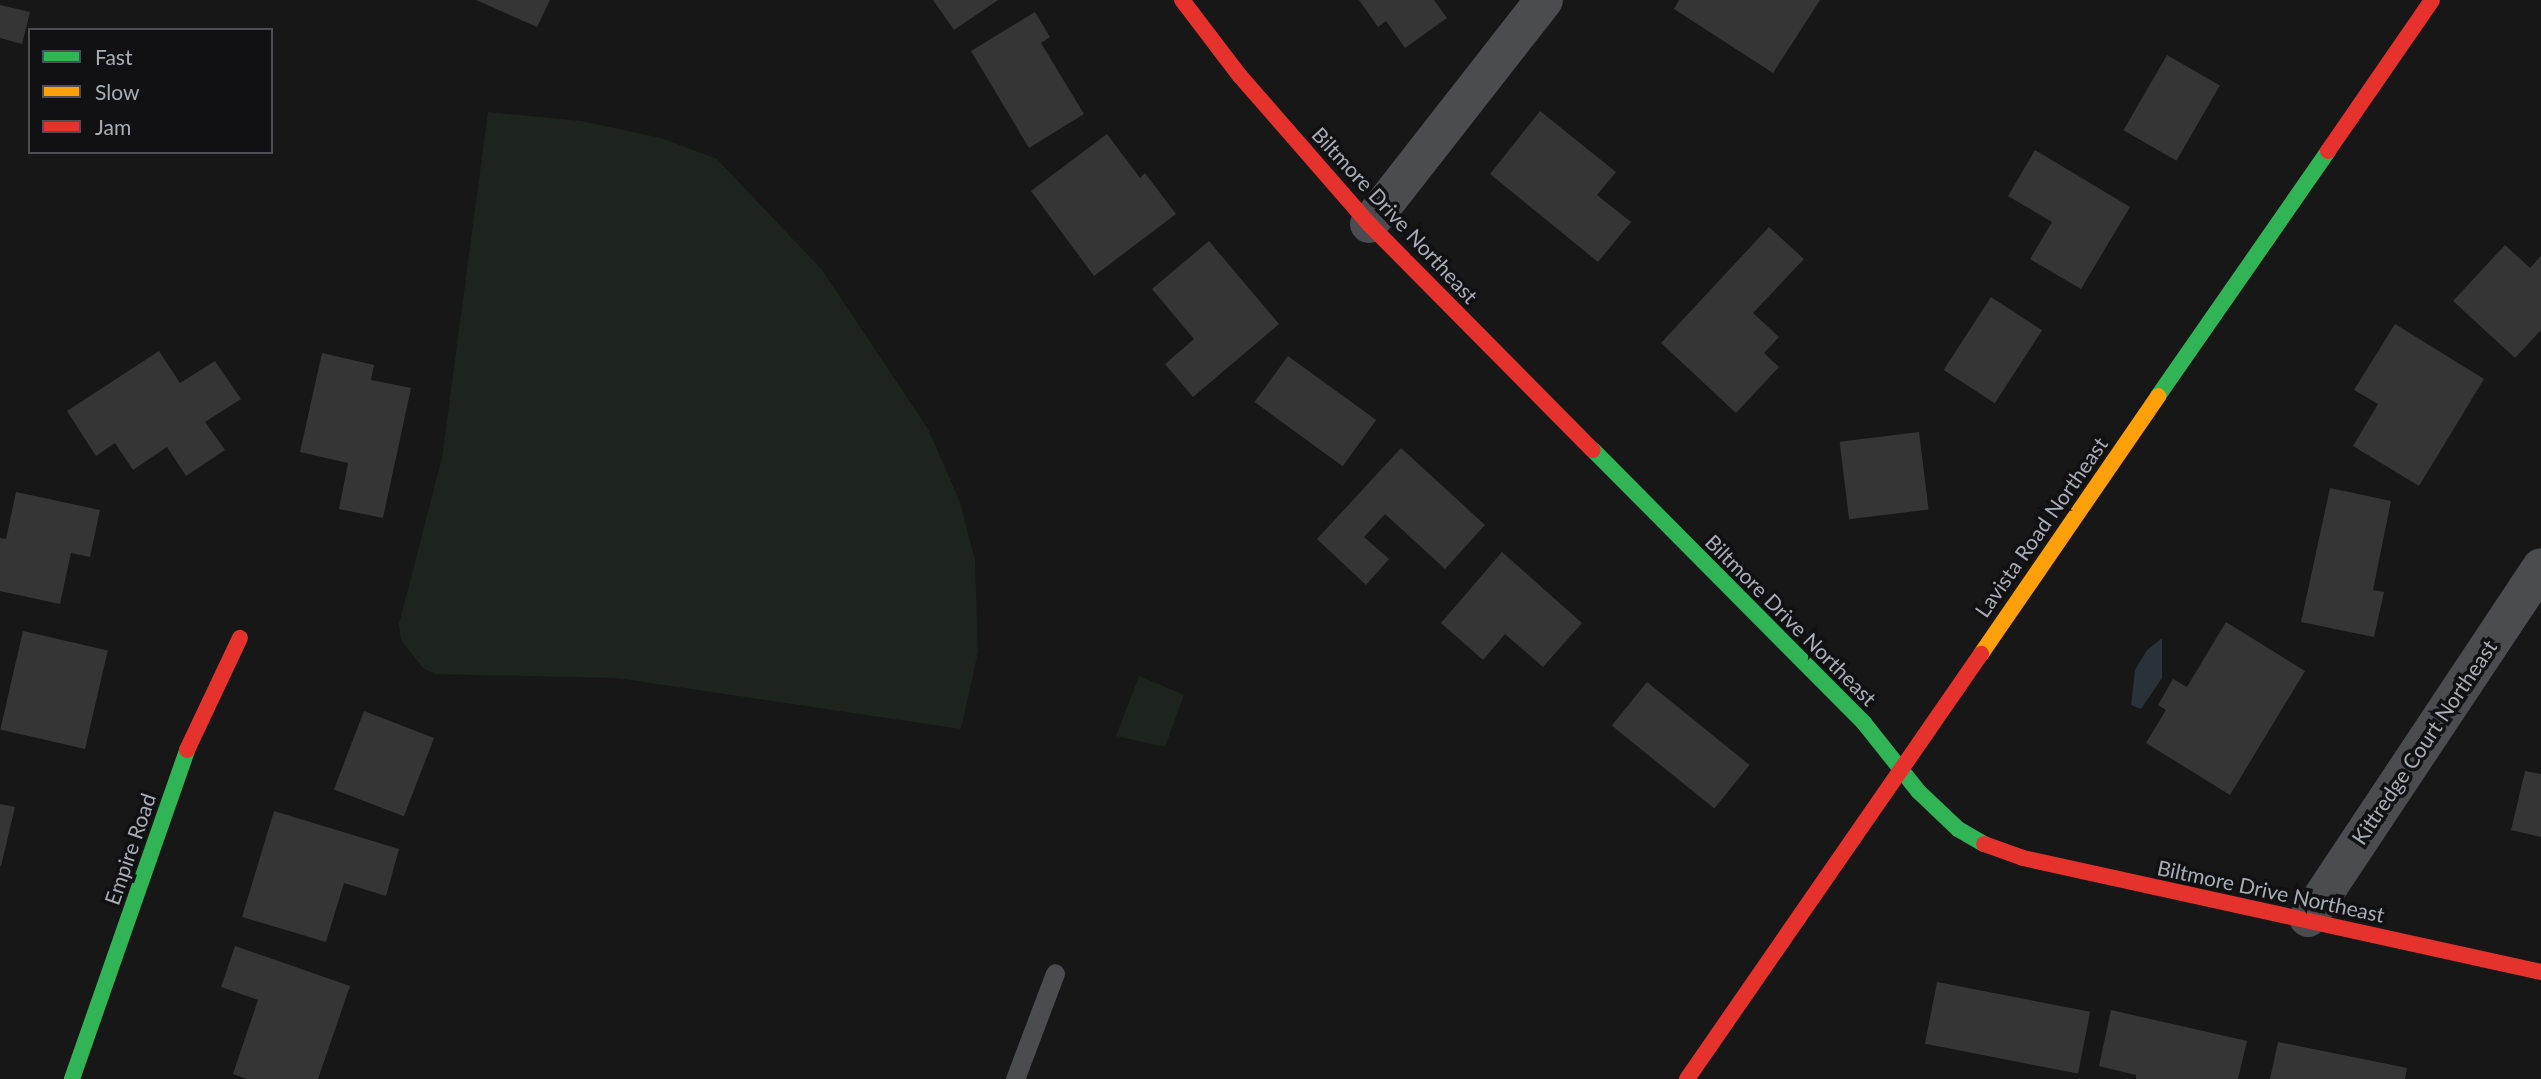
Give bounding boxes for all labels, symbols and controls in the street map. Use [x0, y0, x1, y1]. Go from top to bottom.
legend [28, 28, 273, 154]
text: Fast [95, 44, 132, 69]
text: Slow [95, 79, 139, 104]
text: Jam [95, 114, 131, 139]
street label: Biltmore Drive Northeast [1307, 122, 1483, 308]
street label: Lavista Road Northeast [1969, 432, 2113, 622]
street label: Biltmore Drive Northeast [1700, 529, 1882, 711]
street label: Kittredge Court Northeast [2346, 635, 2502, 849]
street label: Empire Road [99, 790, 161, 908]
street label: Biltmore Drive Northeast [2155, 855, 2387, 927]

